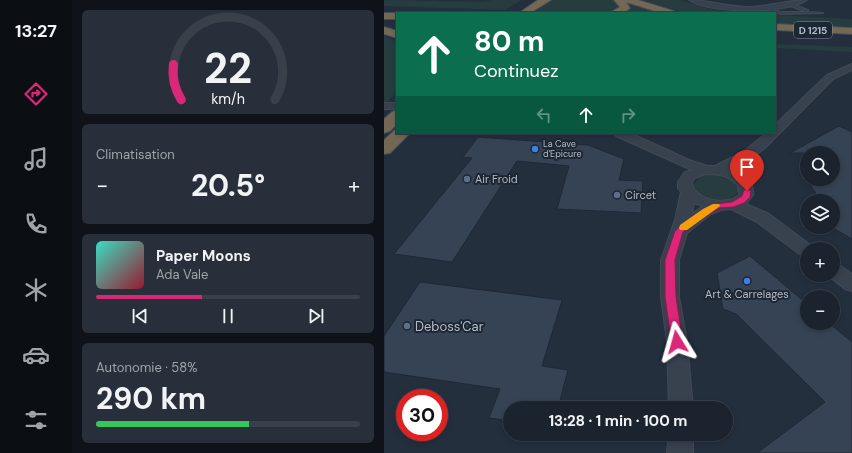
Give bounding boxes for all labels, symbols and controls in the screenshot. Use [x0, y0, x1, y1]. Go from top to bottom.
text: 13:27 [15, 19, 57, 43]
road number: D 1215 [794, 22, 832, 38]
text: 80 m [474, 23, 544, 60]
icon: ahead [408, 28, 460, 80]
text: 22 [204, 42, 252, 96]
text: Continuez [474, 59, 558, 83]
icon: directions [22, 80, 50, 108]
text: km/h [211, 90, 245, 108]
icon: left [533, 104, 555, 126]
icon: ahead [575, 104, 597, 126]
icon: right [617, 104, 639, 126]
place label: La Cave d'Epicure [543, 138, 582, 160]
marker: La Cave d'Epicure [530, 144, 540, 154]
icon: music [22, 145, 50, 173]
text: Climatisation [96, 146, 175, 163]
map controls [800, 146, 840, 330]
button: search [800, 146, 840, 186]
pin [730, 150, 764, 191]
icon: arrive [736, 156, 758, 178]
text: 20.5° [191, 166, 265, 205]
text: − [96, 171, 108, 200]
text: + [348, 171, 360, 200]
place label: Air Froid [475, 172, 518, 186]
marker: Air Froid [462, 174, 472, 184]
place label: Circet [625, 188, 656, 202]
marker: Circet [612, 190, 622, 200]
button: layers [800, 194, 840, 234]
icon: phone [22, 210, 50, 238]
button: + [800, 242, 840, 282]
text: Paper Moons [156, 246, 251, 266]
text: Ada Vale [156, 266, 208, 283]
icon: climate [22, 276, 50, 304]
marker: Art & Carrelages [742, 276, 752, 286]
place label: Art & Carrelages [705, 287, 789, 301]
button: − [800, 290, 840, 330]
icon: previous [129, 305, 151, 327]
icon: pause [217, 305, 239, 327]
icon: next [305, 305, 327, 327]
place label: Deboss'Car [415, 318, 484, 335]
marker: Deboss'Car [402, 321, 412, 331]
position arrow [656, 321, 698, 363]
icon: car [22, 341, 50, 369]
text: Autonomie · 58% [96, 359, 197, 376]
text: 290 km [96, 379, 206, 418]
speed limit sign: 30 [396, 389, 448, 441]
icon: filters [22, 406, 50, 434]
text: 13:28 · 1 min · 100 m [549, 411, 687, 431]

